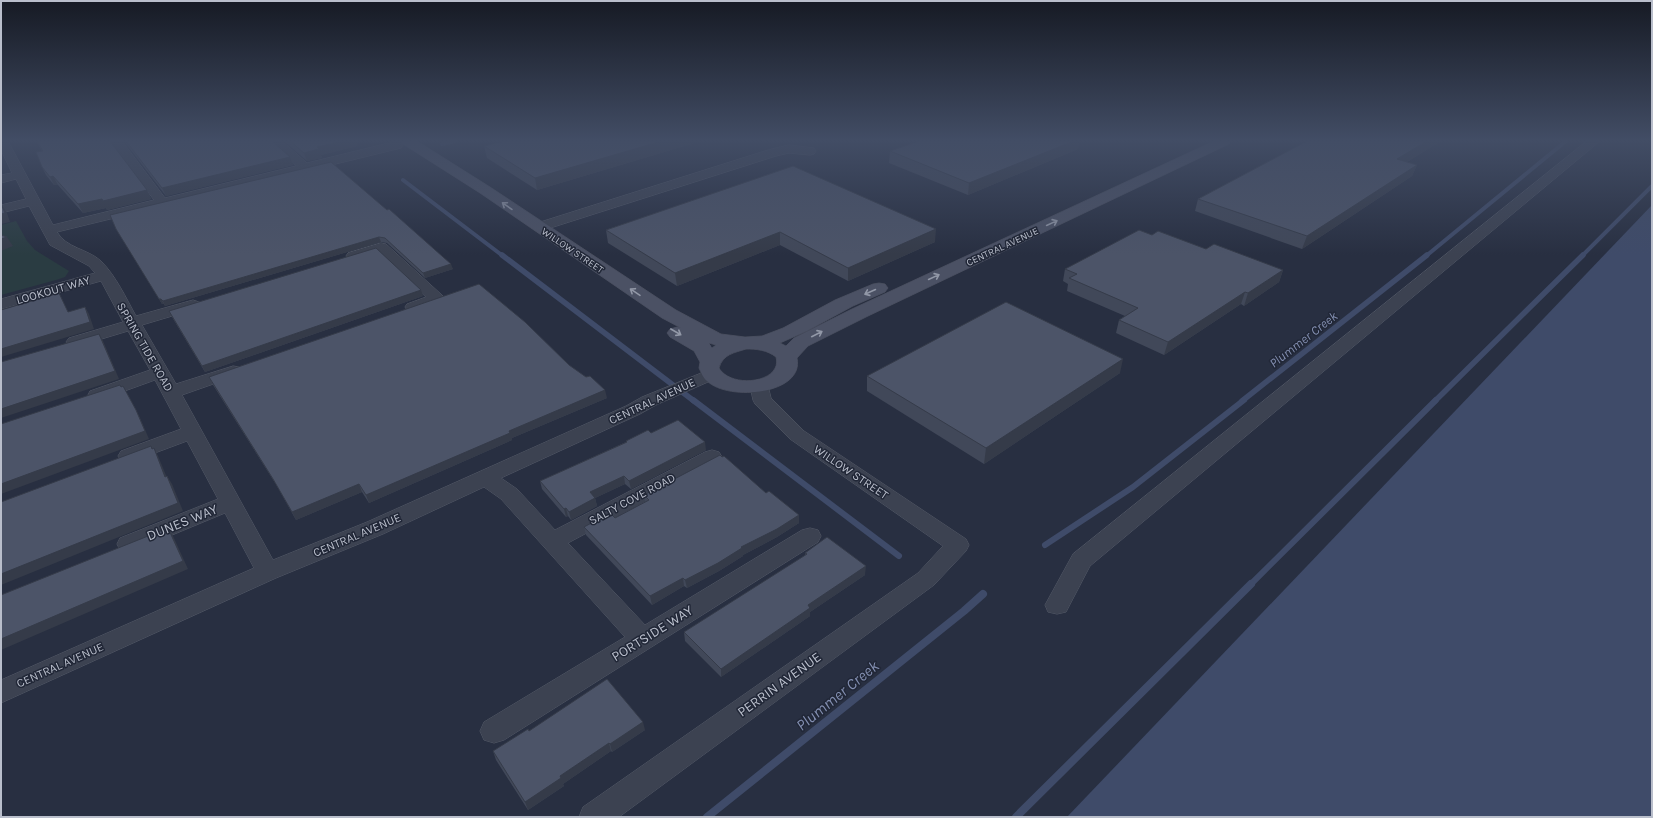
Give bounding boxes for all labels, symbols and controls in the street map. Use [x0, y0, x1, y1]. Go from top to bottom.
one-way arrow [502, 202, 513, 210]
one-way arrow [1045, 219, 1057, 226]
street label: CENTRAL AVENUE [964, 225, 1040, 269]
street label: WILLOW STREET [539, 226, 606, 276]
street label: LOOKOUT WAY [14, 273, 92, 307]
one-way arrow [927, 273, 939, 280]
one-way arrow [630, 288, 641, 296]
one-way arrow [864, 289, 876, 296]
street label: SPRING TIDE ROAD [114, 300, 176, 394]
water label: Plummer Creek [1266, 308, 1341, 371]
one-way arrow [670, 329, 682, 337]
one-way arrow [810, 330, 822, 338]
street label: CENTRAL AVENUE [607, 375, 697, 427]
street label: WILLOW STREET [811, 442, 891, 502]
street label: SALTY COVE ROAD [586, 470, 678, 528]
street label: DUNES WAY [144, 500, 220, 544]
street label: CENTRAL AVENUE [311, 510, 403, 560]
street label: PORTSIDE WAY [608, 602, 696, 665]
street label: CENTRAL AVENUE [14, 640, 106, 690]
street label: PERRIN AVENUE [734, 648, 825, 721]
water label: Plummer Creek [792, 656, 883, 735]

